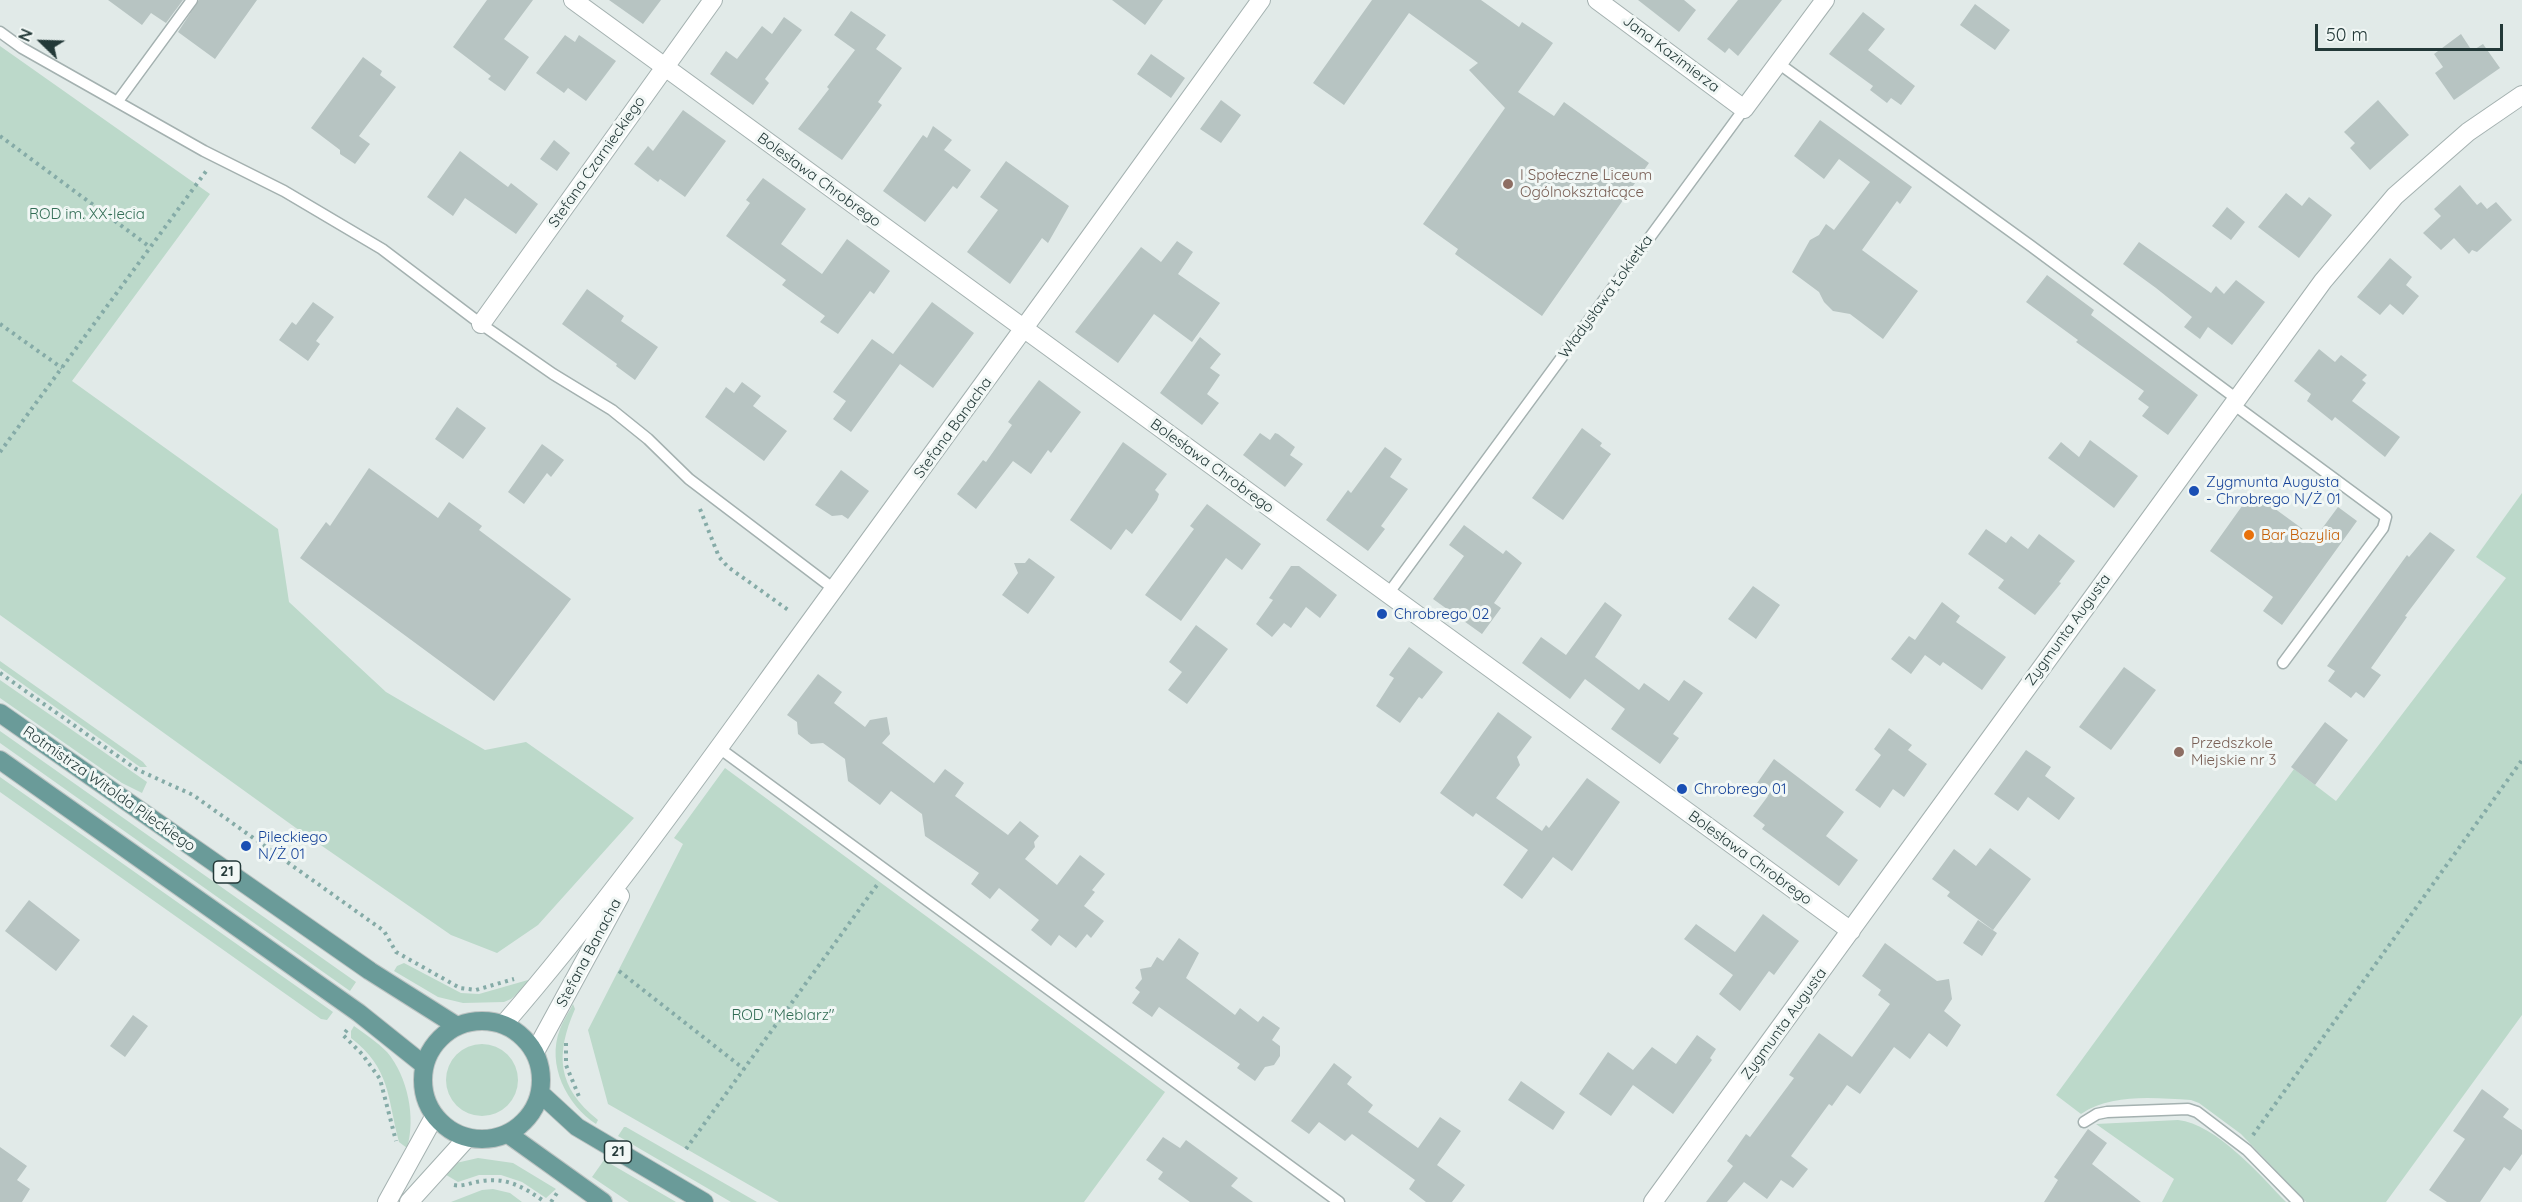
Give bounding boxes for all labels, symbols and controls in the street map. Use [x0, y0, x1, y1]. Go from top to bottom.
north arrow [12, 12, 72, 72]
street label: Jana Kazimierza [1619, 12, 1723, 96]
scale bar [2318, 12, 2506, 50]
text: 50 m [2326, 23, 2368, 46]
text: N [14, 26, 37, 44]
street label: Stefana Czarnieckiego [545, 93, 649, 231]
street label: Bolesława Chrobrego [754, 129, 884, 231]
place label: I Społeczne Liceum Ogólnokształcące [1520, 166, 1652, 201]
marker: I Społeczne Liceum Ogólnokształcące [1501, 177, 1515, 191]
park label: ROD im. XX-lecia [29, 205, 145, 223]
street label: Władysława Łokietka [1555, 232, 1657, 362]
street label: Stefana Banacha [910, 374, 996, 482]
street label: Bolesława Chrobrego [1147, 415, 1277, 517]
place label: Zygmunta Augusta - Chrobrego N/Ż 01 [2206, 473, 2341, 508]
marker: Zygmunta Augusta - Chrobrego N/Ż 01 [2187, 484, 2201, 498]
place label: Bar Bazylia [2261, 526, 2340, 544]
marker: Bar Bazylia [2242, 528, 2256, 542]
street label: Zygmunta Augusta [2022, 571, 2114, 689]
place label: Chrobrego 02 [1394, 605, 1489, 623]
marker: Chrobrego 02 [1375, 607, 1389, 621]
street label: Rotmistrza Witolda Pileckiego [19, 723, 199, 855]
place label: Przedszkole Miejskie nr 3 [2191, 734, 2276, 769]
marker: Przedszkole Miejskie nr 3 [2172, 745, 2186, 759]
place label: Chrobrego 01 [1694, 780, 1786, 798]
marker: Chrobrego 01 [1675, 782, 1689, 796]
street label: Bolesława Chrobrego [1685, 807, 1815, 909]
place label: Pileckiego N/Ż 01 [258, 828, 327, 863]
marker: Pileckiego N/Ż 01 [239, 839, 253, 853]
road number: 21 [214, 861, 240, 883]
street label: Stefana Banacha [553, 896, 625, 1010]
street label: Zygmunta Augusta [1738, 965, 1830, 1083]
park label: ROD "Meblarz" [731, 1006, 835, 1024]
road number: 21 [604, 1141, 632, 1163]

